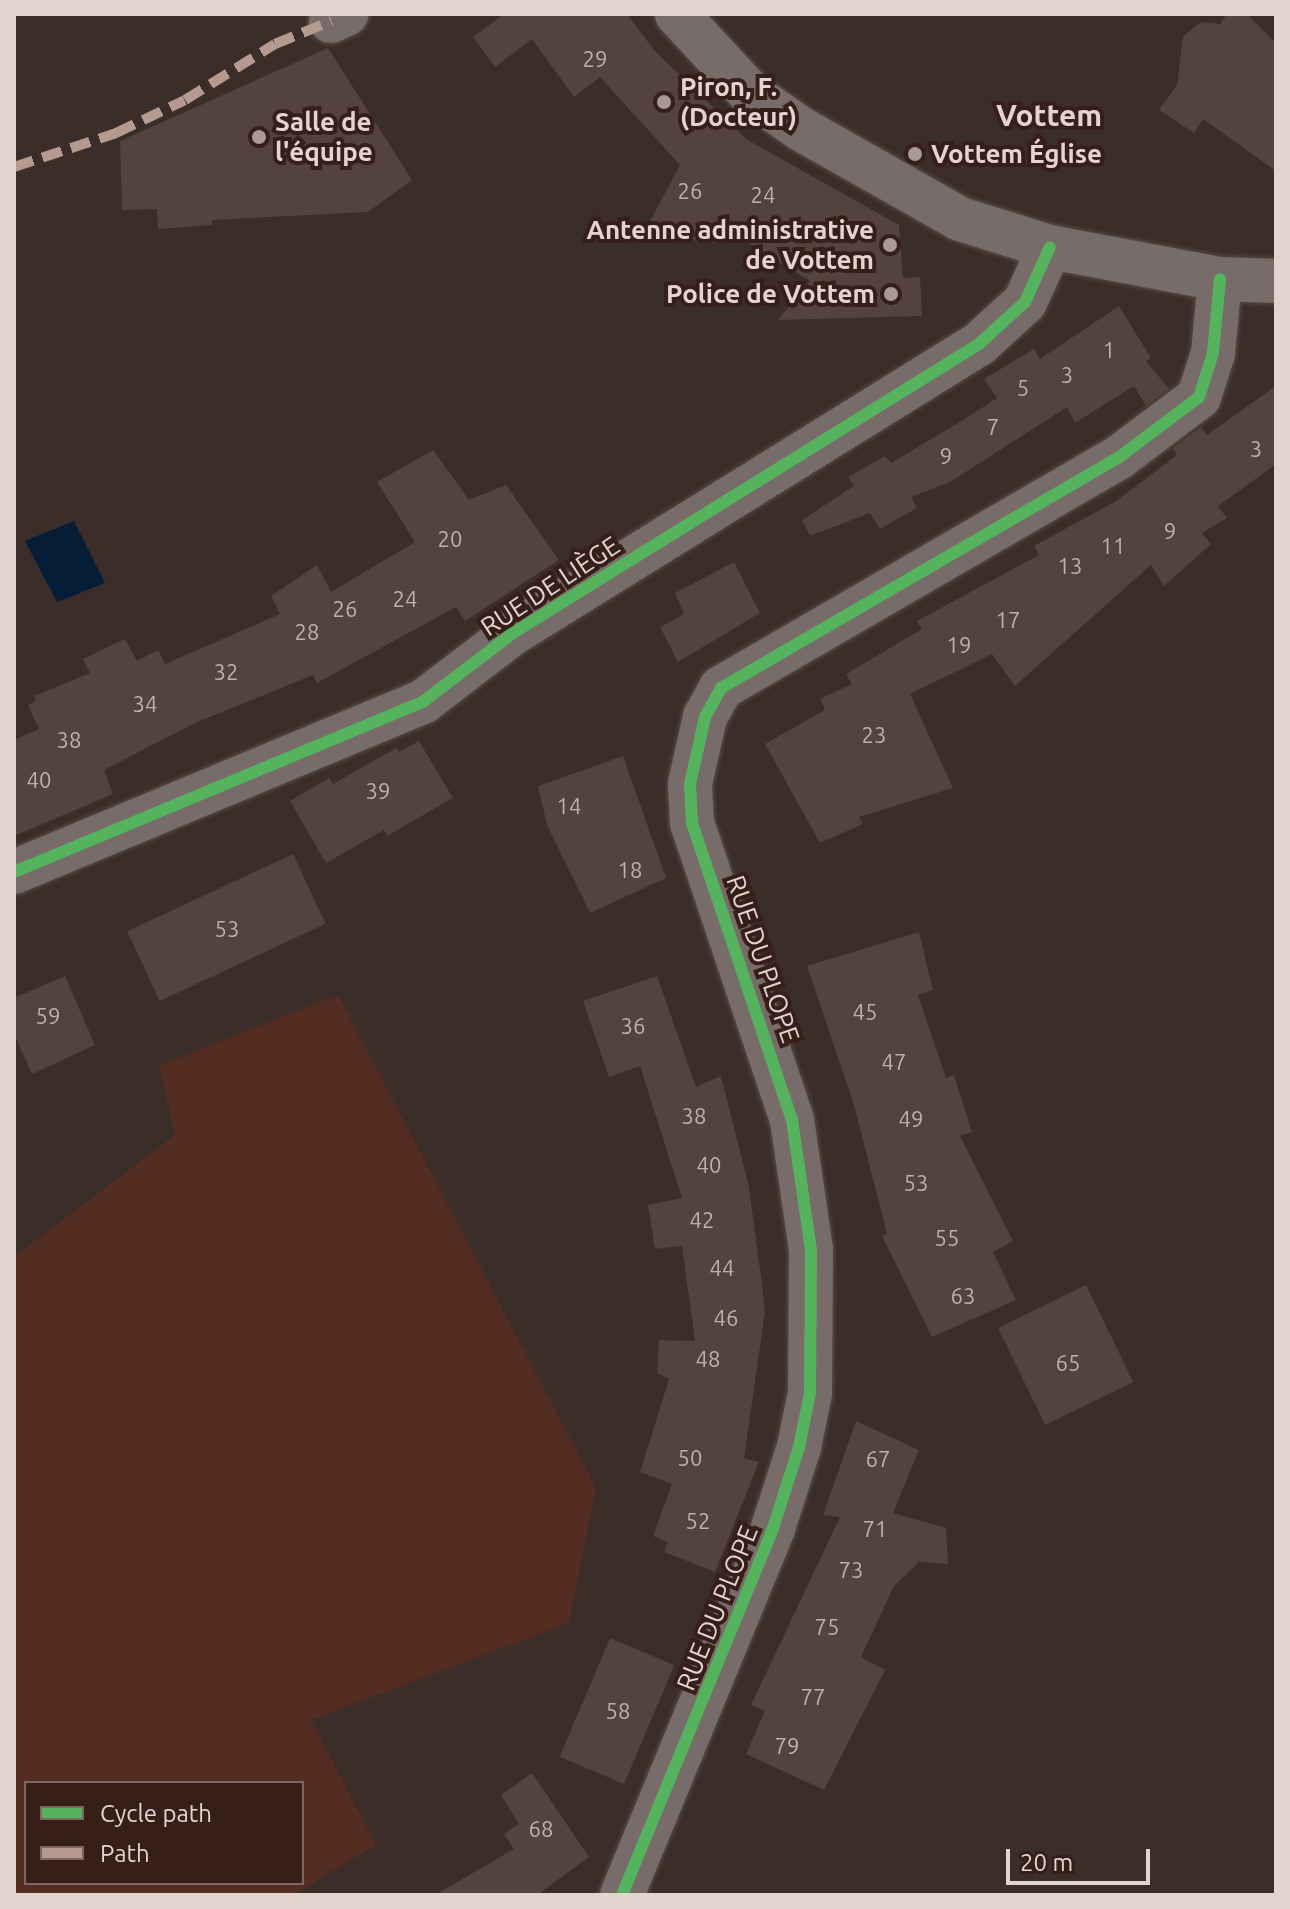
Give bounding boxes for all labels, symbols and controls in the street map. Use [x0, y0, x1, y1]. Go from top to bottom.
house number: 29 [583, 46, 607, 72]
place label: Piron, F. (Docteur) [680, 71, 797, 132]
marker: Piron, F. (Docteur) [655, 93, 673, 111]
district label: Vottem [996, 97, 1102, 133]
place label: Salle de l'équipe [275, 106, 373, 168]
marker: Salle de l'équipe [250, 128, 268, 146]
place label: Vottem Église [931, 138, 1102, 170]
marker: Vottem Église [906, 145, 924, 163]
house number: 26 [678, 178, 702, 204]
house number: 24 [751, 182, 775, 208]
place label: Antenne administrative de Vottem [587, 214, 874, 276]
marker: Antenne administrative de Vottem [881, 236, 899, 254]
place label: Police de Vottem [666, 278, 875, 310]
marker: Police de Vottem [882, 285, 900, 303]
house number: 1 [1103, 337, 1115, 363]
house number: 3 [1061, 362, 1073, 388]
house number: 5 [1017, 375, 1029, 401]
house number: 7 [987, 414, 999, 440]
house number: 3 [1250, 436, 1262, 462]
house number: 9 [940, 443, 952, 469]
house number: 9 [1164, 518, 1176, 544]
house number: 20 [438, 526, 462, 552]
street label: RUE DE LIÈGE [475, 530, 625, 642]
house number: 11 [1101, 533, 1125, 559]
house number: 13 [1058, 553, 1082, 579]
house number: 24 [393, 586, 417, 612]
house number: 26 [333, 596, 357, 622]
house number: 17 [996, 607, 1020, 633]
house number: 28 [295, 619, 319, 645]
house number: 19 [947, 632, 971, 658]
house number: 32 [214, 659, 238, 685]
house number: 34 [133, 691, 157, 717]
house number: 23 [862, 722, 886, 748]
house number: 38 [57, 727, 81, 753]
house number: 40 [27, 767, 51, 793]
house number: 39 [366, 778, 390, 804]
house number: 14 [557, 793, 581, 819]
house number: 18 [618, 857, 642, 883]
street label: RUE DU PLOPE [720, 871, 806, 1047]
house number: 53 [215, 916, 239, 942]
house number: 45 [853, 999, 877, 1025]
house number: 59 [36, 1003, 60, 1029]
house number: 36 [621, 1013, 645, 1039]
house number: 47 [882, 1049, 906, 1075]
house number: 38 [682, 1103, 706, 1129]
house number: 49 [899, 1106, 923, 1132]
house number: 40 [697, 1152, 721, 1178]
house number: 53 [904, 1170, 928, 1196]
house number: 42 [690, 1207, 714, 1233]
house number: 55 [935, 1225, 959, 1251]
house number: 44 [710, 1255, 734, 1281]
house number: 63 [951, 1283, 975, 1309]
house number: 46 [714, 1305, 738, 1331]
house number: 48 [696, 1346, 720, 1372]
house number: 65 [1056, 1350, 1080, 1376]
house number: 50 [678, 1445, 702, 1471]
house number: 67 [866, 1446, 890, 1472]
house number: 52 [686, 1508, 710, 1534]
house number: 71 [863, 1516, 887, 1542]
street label: RUE DU PLOPE [670, 1521, 764, 1695]
house number: 73 [839, 1557, 863, 1583]
house number: 75 [815, 1614, 839, 1640]
house number: 77 [801, 1684, 825, 1710]
house number: 58 [606, 1698, 630, 1724]
house number: 79 [775, 1733, 799, 1759]
legend [24, 1781, 304, 1885]
text: Cycle path [100, 1800, 212, 1827]
house number: 68 [529, 1816, 553, 1842]
scale bar [1010, 1833, 1154, 1883]
text: Path [100, 1840, 150, 1867]
text: 20 m [1020, 1849, 1073, 1876]

